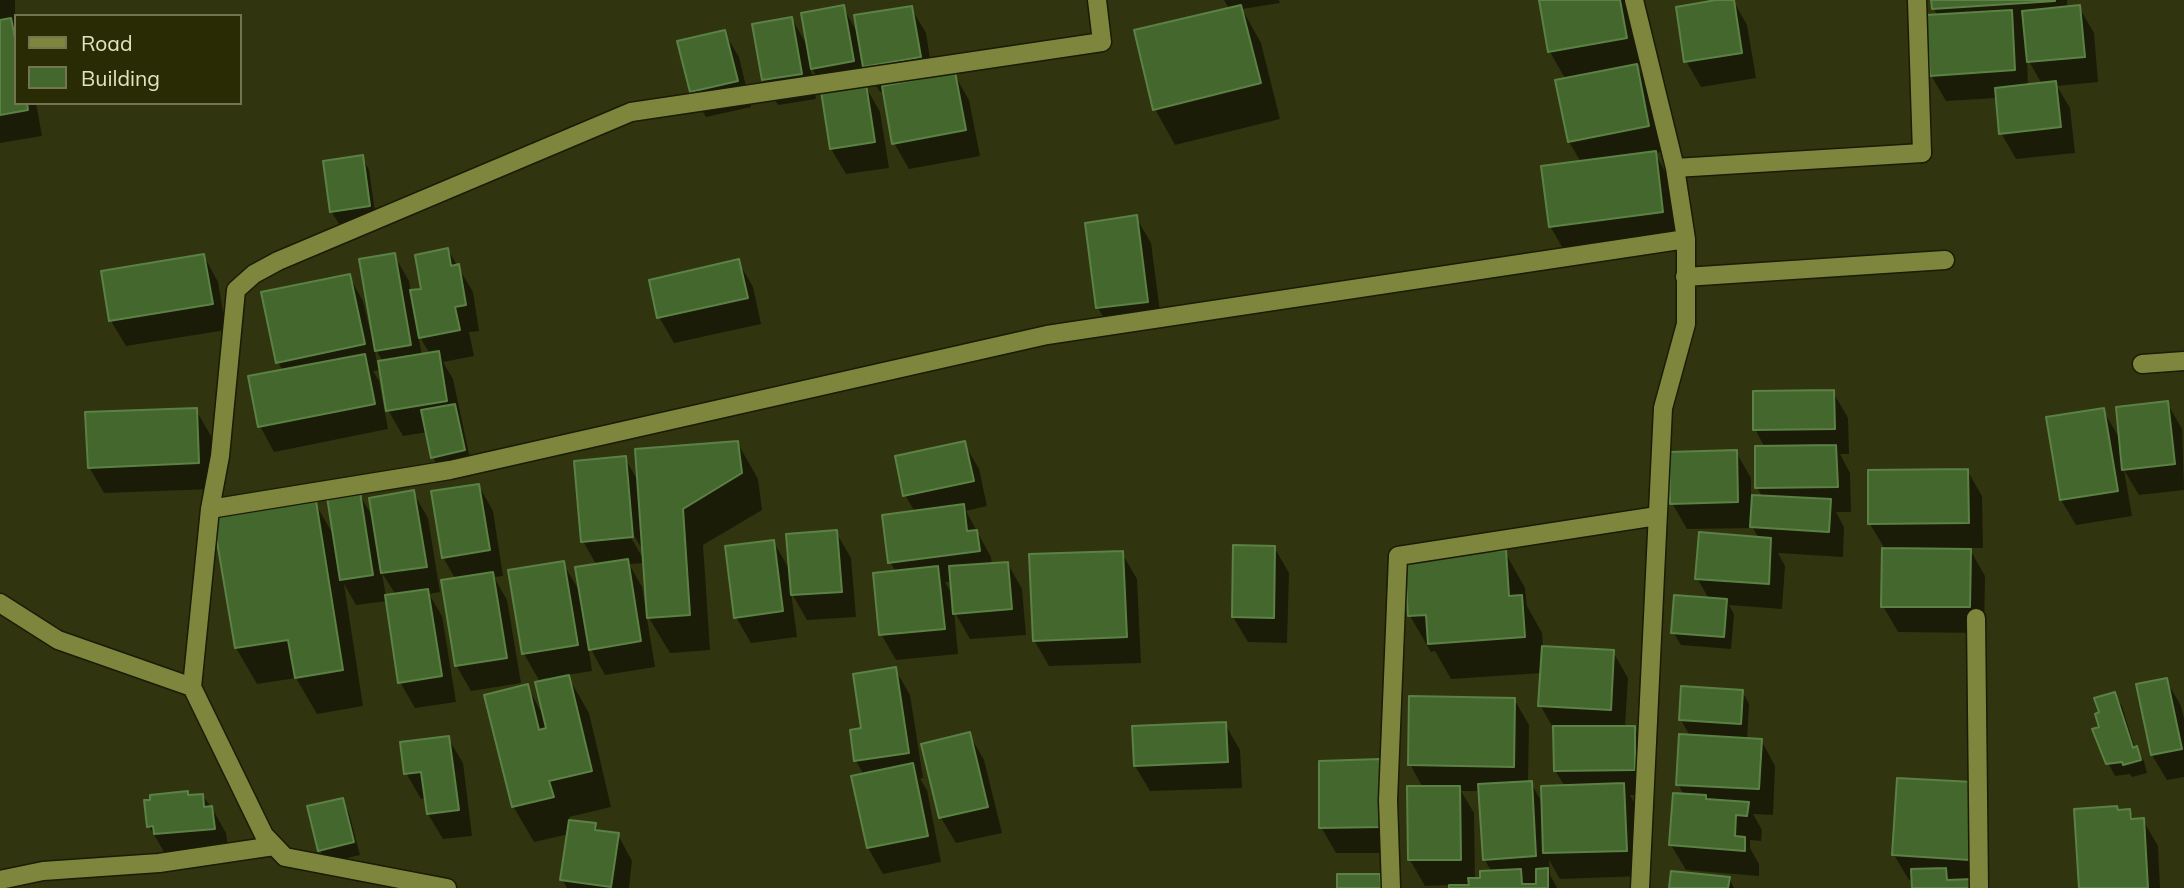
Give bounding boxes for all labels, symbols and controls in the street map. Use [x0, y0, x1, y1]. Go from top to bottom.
legend [14, 14, 242, 105]
text: Road [81, 30, 132, 56]
text: Building [81, 65, 160, 91]

